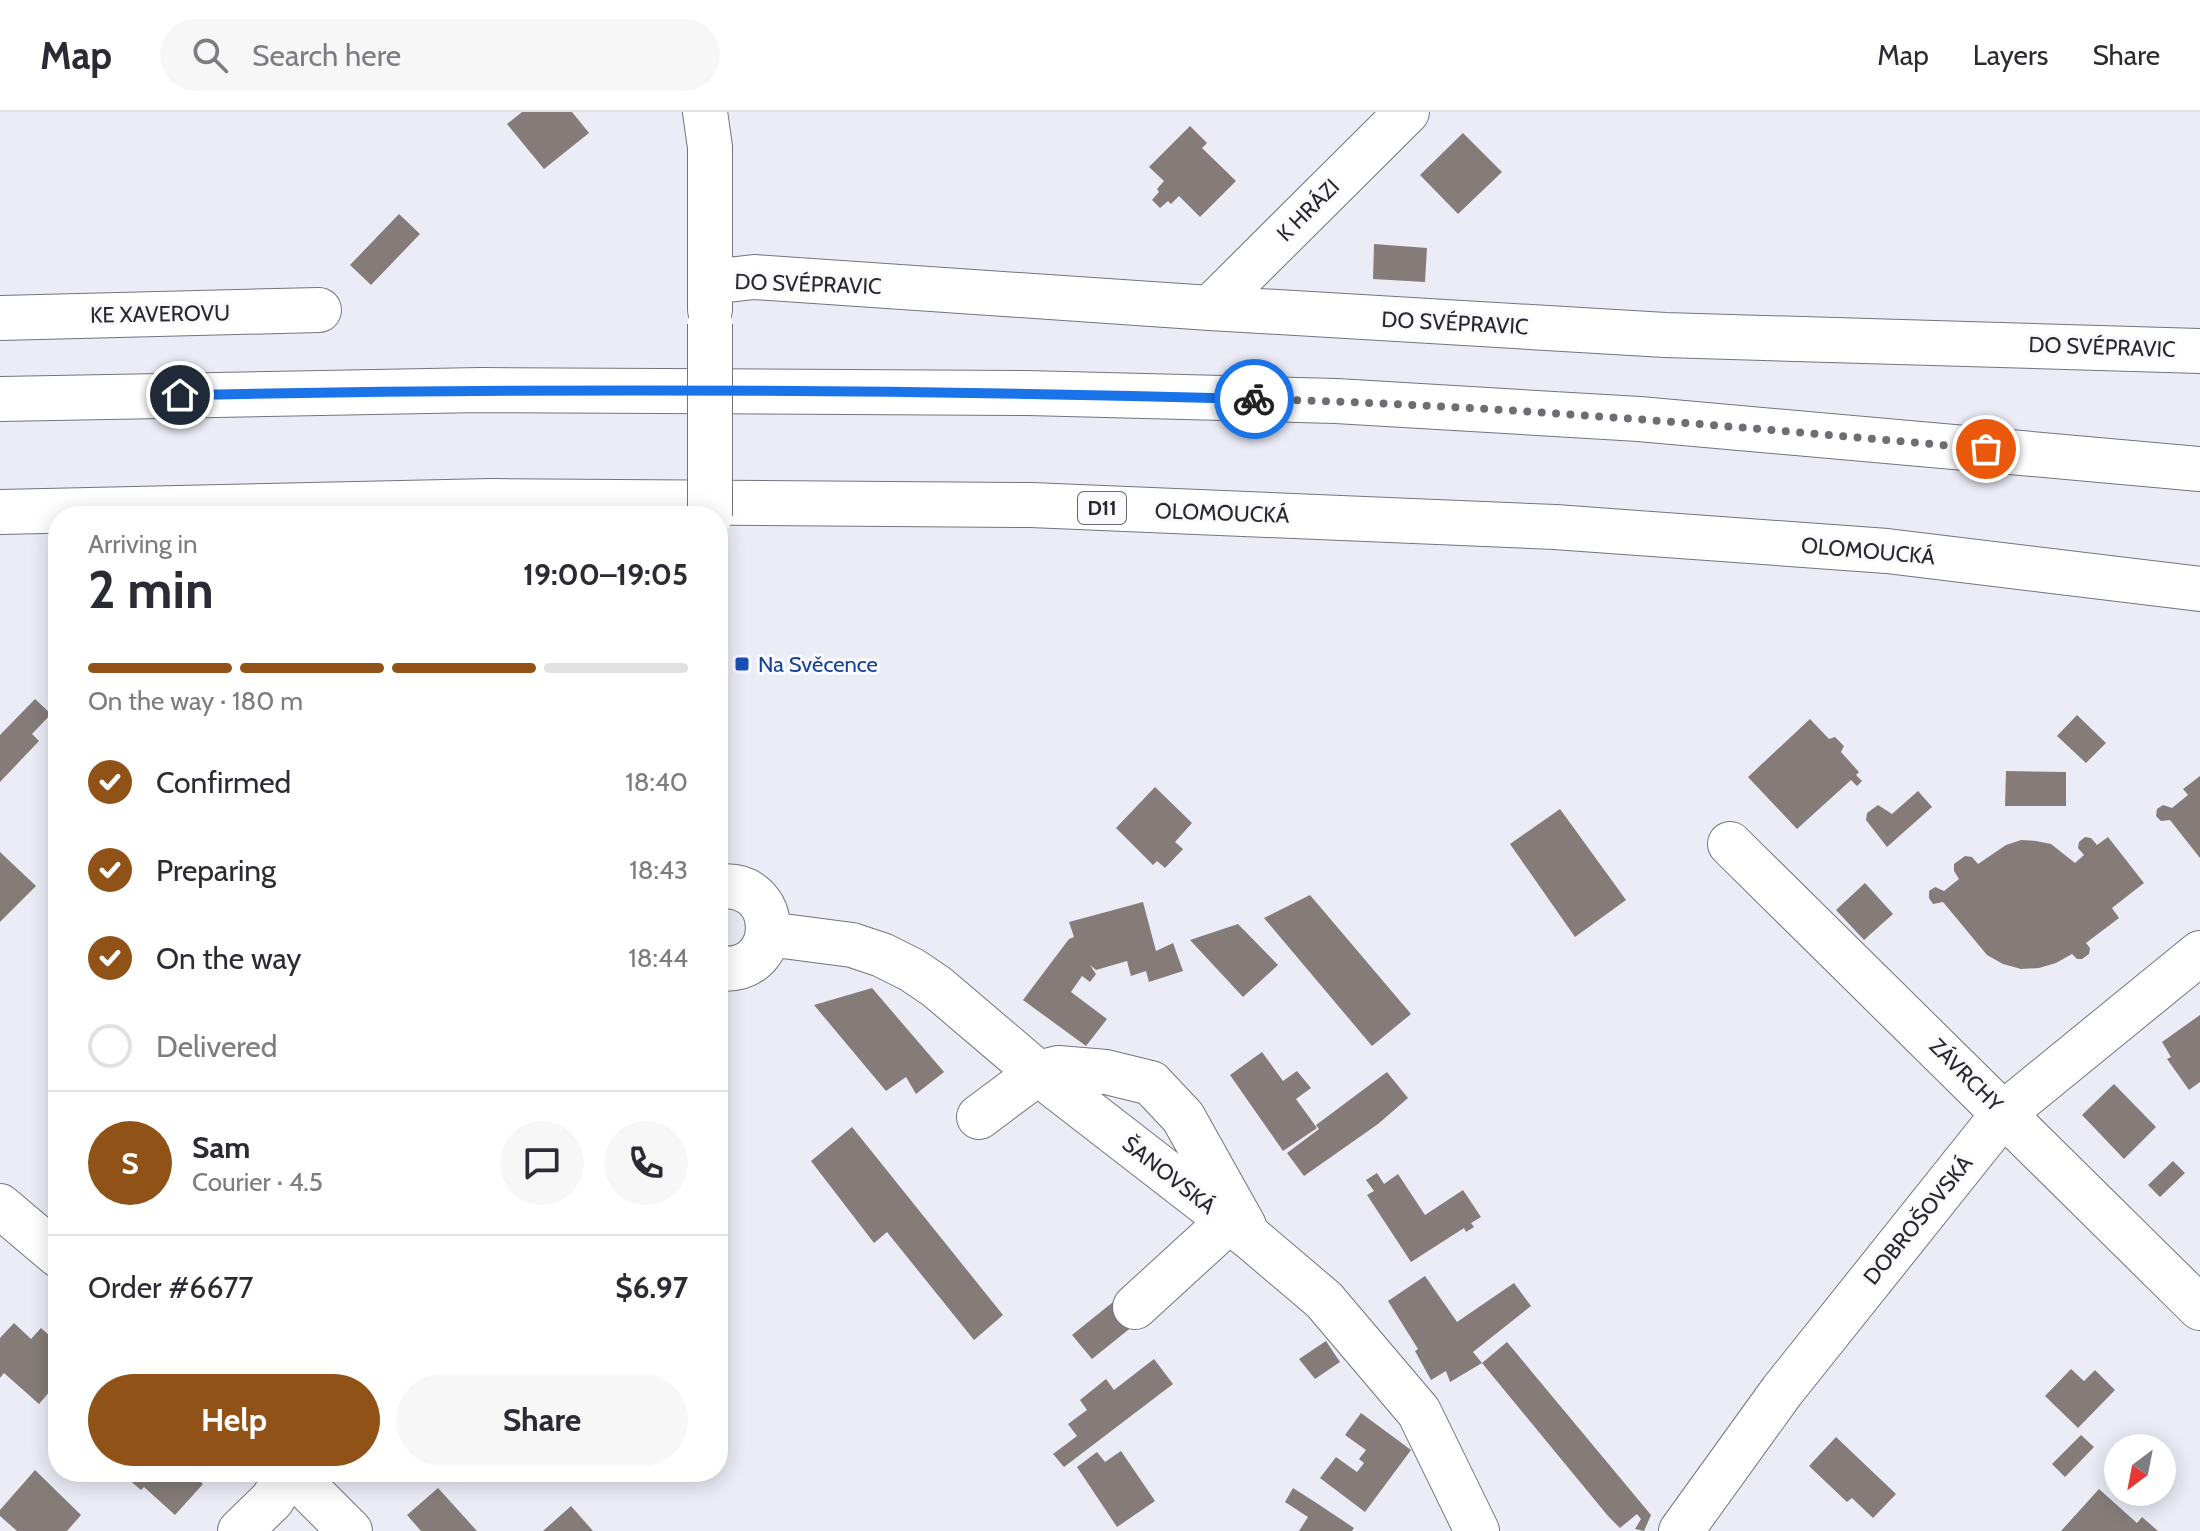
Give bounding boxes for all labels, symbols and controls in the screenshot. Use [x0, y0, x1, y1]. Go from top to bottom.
search box [160, 19, 720, 91]
text: Map [40, 32, 112, 79]
icon: search [188, 33, 232, 77]
text: Search here [252, 37, 401, 74]
text: Map [1877, 38, 1929, 72]
text: Layers [1973, 38, 2048, 72]
text: Share [2092, 38, 2160, 72]
street label: K HRÁZI [1271, 173, 1345, 247]
street label: DO SVÉPRAVIC [734, 268, 882, 300]
street label: KE XAVEROVU [90, 299, 230, 329]
street label: DO SVÉPRAVIC [1381, 306, 1529, 340]
street label: DO SVÉPRAVIC [2028, 331, 2176, 363]
courier [1214, 359, 1294, 439]
pin [146, 361, 214, 429]
icon: home [158, 373, 202, 417]
icon: bike [1232, 377, 1276, 421]
pin [1952, 415, 2020, 483]
icon: bag [1964, 427, 2008, 471]
road number: D11 [1078, 492, 1126, 524]
street label: OLOMOUCKÁ [1154, 497, 1290, 529]
text: Arriving in [88, 528, 198, 560]
street label: OLOMOUCKÁ [1800, 532, 1937, 570]
text: 19:00–19:05 [523, 556, 688, 593]
text: 2 min [88, 558, 214, 621]
place label: Na Svěcence [758, 651, 878, 678]
marker: Na Svěcence [733, 655, 751, 673]
text: On the way · 180 m [88, 685, 303, 717]
icon: check [88, 760, 132, 804]
text: Confirmed [156, 764, 291, 801]
text: 18:40 [625, 766, 688, 798]
icon: check [88, 848, 132, 892]
text: Preparing [156, 852, 276, 889]
text: 18:43 [629, 854, 688, 886]
icon: check [88, 936, 132, 980]
text: On the way [156, 940, 301, 977]
text: 18:44 [628, 942, 688, 974]
text: Delivered [156, 1028, 277, 1065]
street label: ZÁVRCHY [1924, 1033, 2009, 1118]
button: chat [500, 1121, 584, 1205]
button: phone [604, 1121, 688, 1205]
text: Sam [192, 1129, 250, 1166]
street label: ŠANOVSKÁ [1117, 1130, 1221, 1220]
text: S [121, 1145, 139, 1182]
street label: DOBROŠOVSKÁ [1858, 1150, 1979, 1290]
text: Courier · 4.5 [192, 1166, 323, 1198]
text: Order #6677 [88, 1269, 253, 1306]
text: $6.97 [615, 1269, 688, 1306]
button: Help [88, 1374, 380, 1466]
button: Share [396, 1374, 688, 1466]
north arrow [2104, 1434, 2176, 1506]
map controls [2104, 1434, 2176, 1506]

